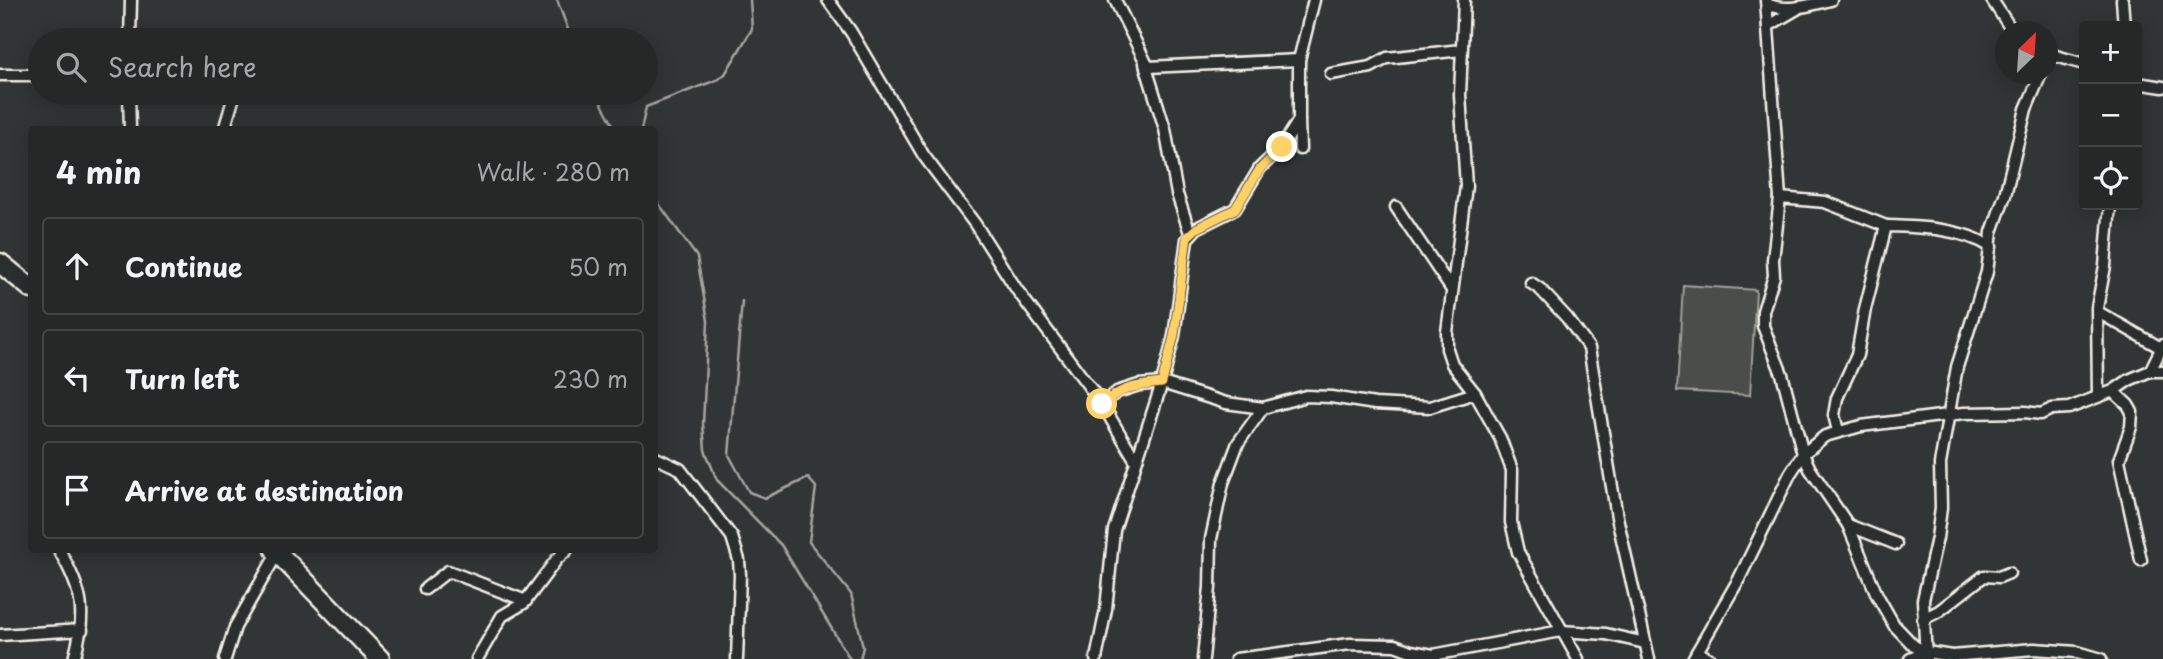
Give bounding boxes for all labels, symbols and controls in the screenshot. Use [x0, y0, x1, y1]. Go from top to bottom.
north arrow [1995, 21, 2058, 84]
map controls [2079, 21, 2142, 210]
button: + [2079, 21, 2142, 84]
search box [28, 28, 658, 105]
text: Search here [108, 47, 257, 86]
icon: search [52, 48, 90, 86]
button: − [2079, 84, 2142, 147]
route end [1266, 131, 1297, 162]
button: locate [2079, 147, 2142, 210]
text: 4 min [56, 149, 142, 194]
text: Walk · 280 m [477, 154, 630, 189]
icon: ahead [58, 247, 96, 285]
text: Continue [125, 247, 242, 286]
text: 50 m [568, 249, 628, 284]
icon: left [58, 359, 96, 397]
text: Turn left [125, 359, 240, 398]
text: 230 m [553, 361, 628, 396]
route start [1086, 388, 1117, 419]
icon: arrive [58, 471, 96, 509]
text: Arrive at destination [125, 471, 404, 510]

